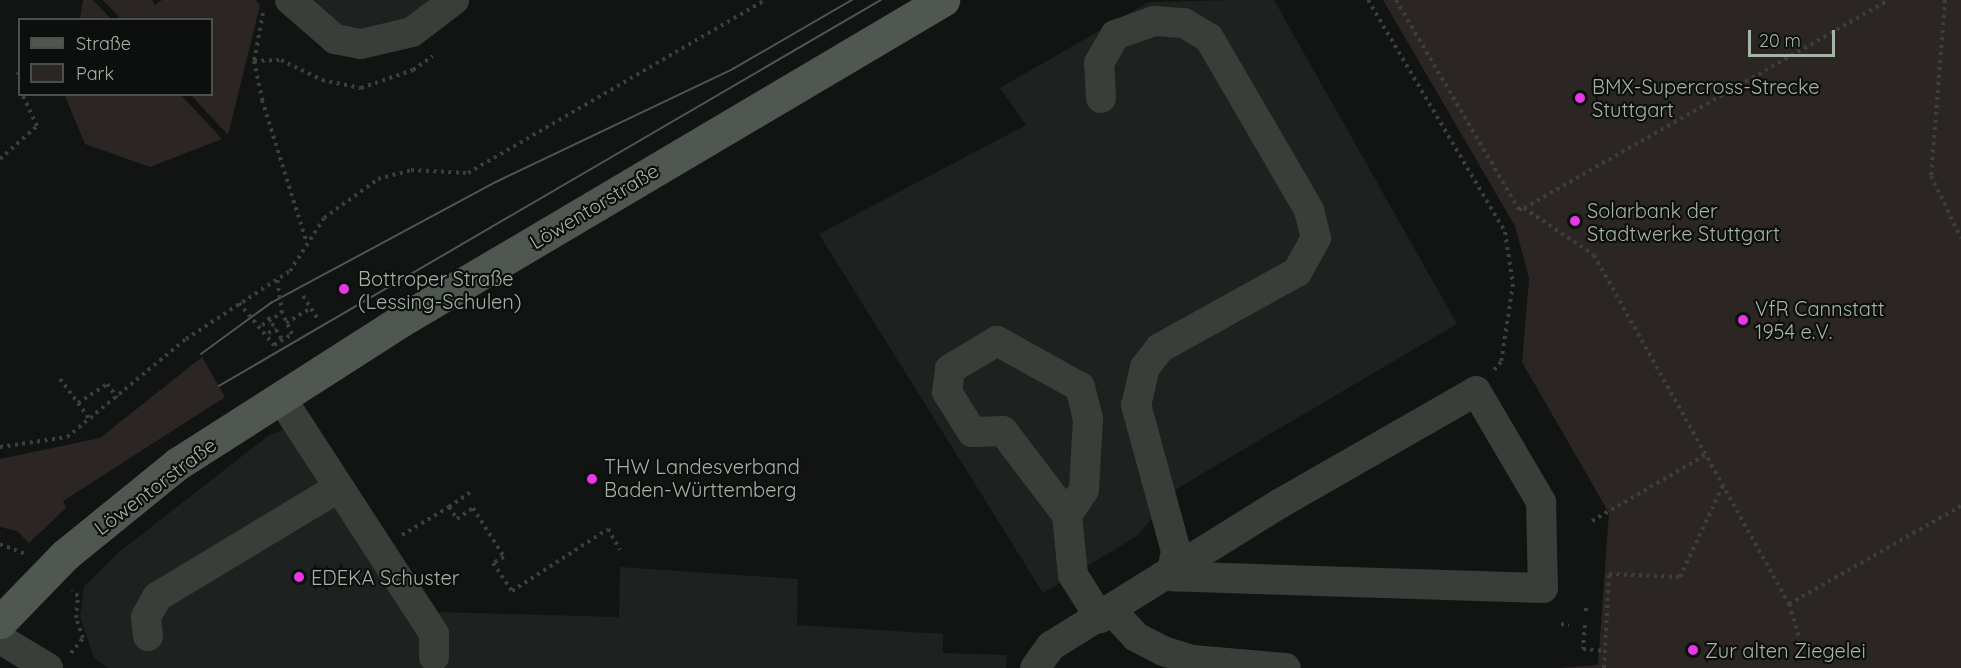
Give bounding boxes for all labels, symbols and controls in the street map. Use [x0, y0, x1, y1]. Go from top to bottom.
legend [18, 18, 213, 96]
scale bar [1751, 18, 1838, 56]
text: 20 m [1759, 29, 1801, 52]
text: Straße [76, 32, 131, 55]
text: Park [76, 62, 114, 85]
place label: BMX-Supercross-Strecke Stuttgart [1592, 74, 1820, 121]
marker: BMX-Supercross-Strecke Stuttgart [1573, 91, 1587, 105]
street label: Löwentorstraße [525, 158, 663, 254]
place label: Solarbank der Stadtwerke Stuttgart [1587, 198, 1780, 245]
marker: Solarbank der Stadtwerke Stuttgart [1568, 214, 1582, 228]
place label: Bottroper Straße (Lessing-Schulen) [358, 266, 521, 313]
marker: Bottroper Straße (Lessing-Schulen) [335, 280, 353, 298]
place label: VfR Cannstatt 1954 e.V. [1755, 296, 1884, 343]
marker: VfR Cannstatt 1954 e.V. [1736, 313, 1750, 327]
street label: Löwentorstraße [89, 432, 221, 540]
place label: THW Landesverband Baden-Württemberg [604, 455, 800, 502]
marker: THW Landesverband Baden-Württemberg [585, 472, 599, 486]
place label: EDEKA Schuster [311, 565, 459, 589]
marker: EDEKA Schuster [292, 570, 306, 584]
place label: Zur alten Ziegelei [1705, 638, 1866, 662]
marker: Zur alten Ziegelei [1686, 643, 1700, 657]

